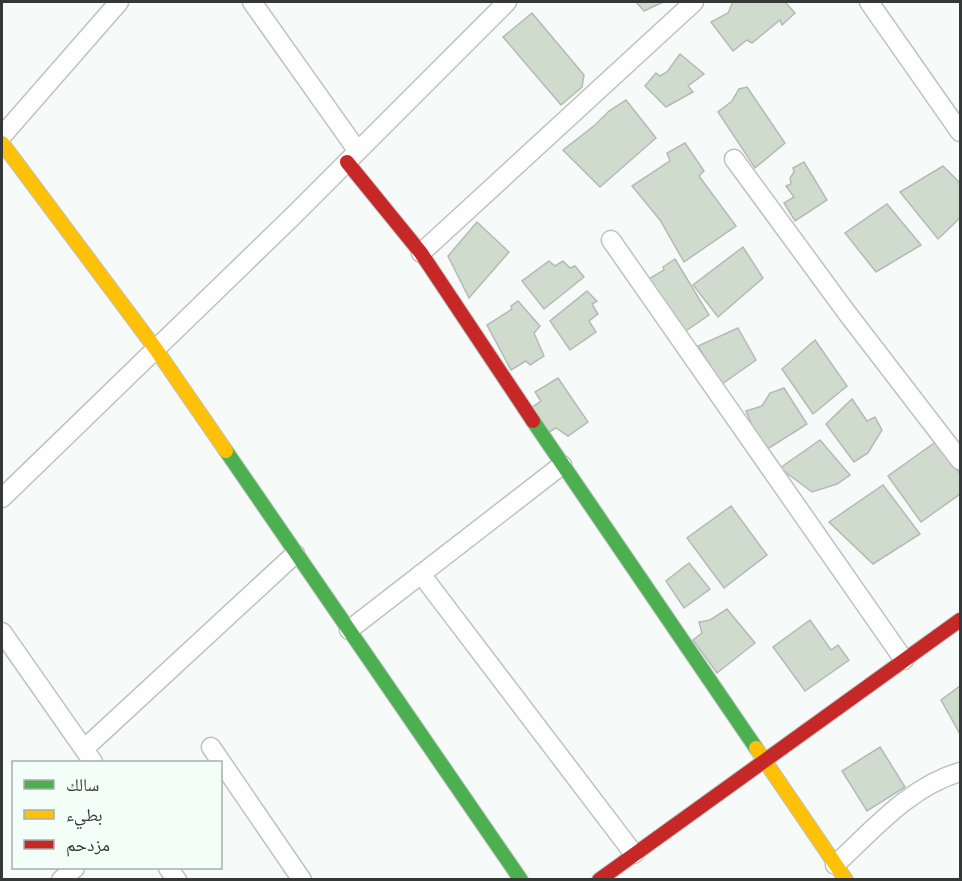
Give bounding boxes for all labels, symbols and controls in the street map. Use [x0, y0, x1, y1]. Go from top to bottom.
legend [12, 761, 222, 869]
text: سالك [66, 774, 99, 796]
text: بطيء [66, 804, 103, 830]
text: مزدحم [66, 834, 110, 857]

